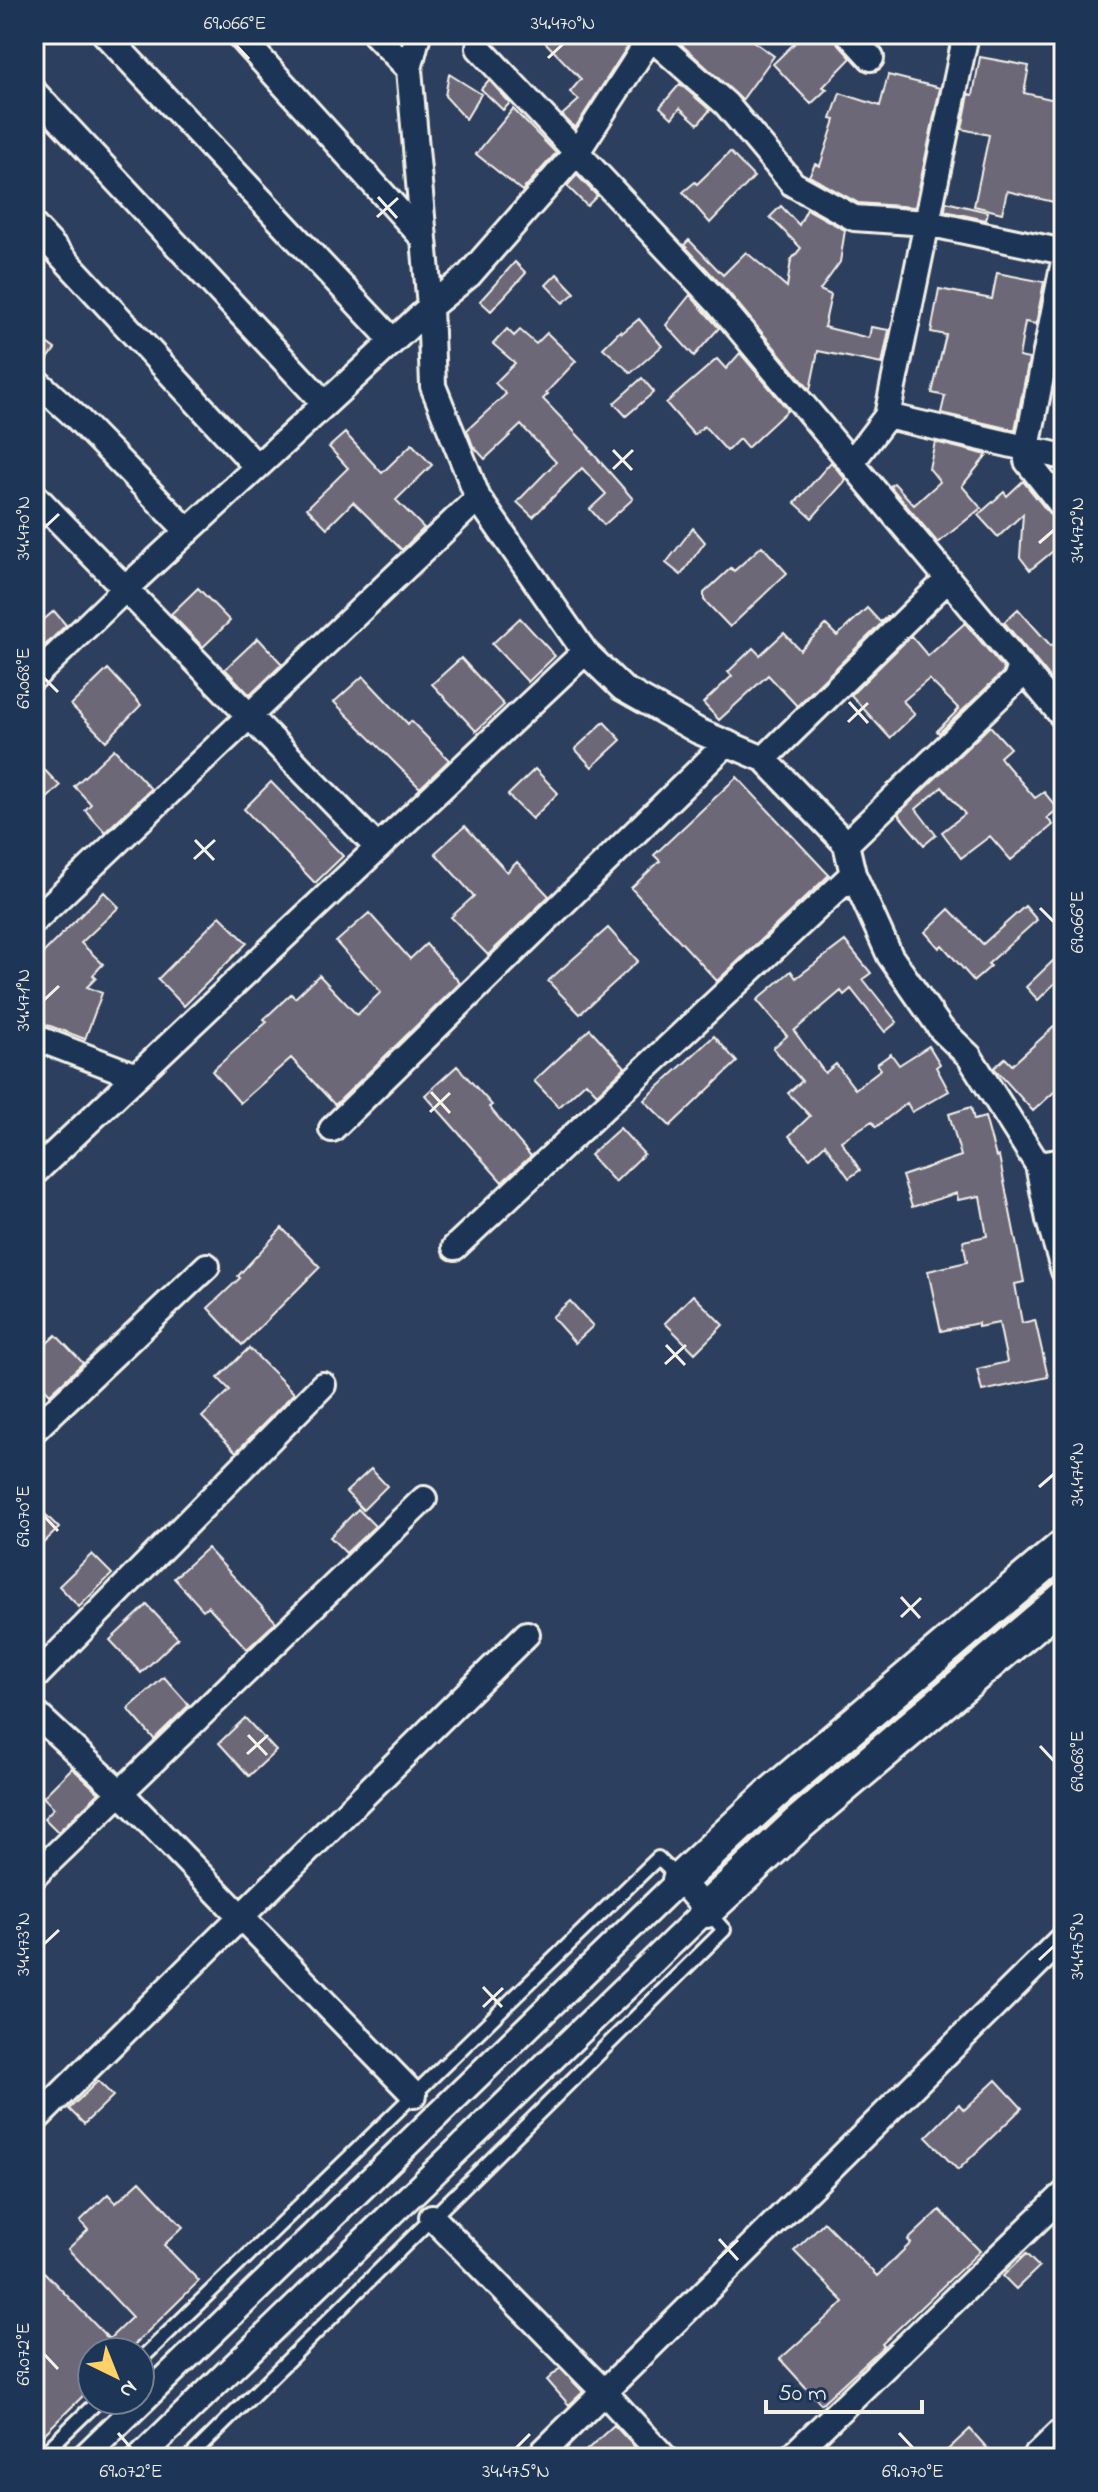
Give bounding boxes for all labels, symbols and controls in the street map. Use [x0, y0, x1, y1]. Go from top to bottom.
text: 69.066°E [204, 10, 266, 39]
text: 34.470°N [531, 10, 595, 39]
text: 34.470°N [10, 496, 39, 560]
text: 34.472°N [1064, 497, 1093, 563]
text: 69.068°E [10, 647, 39, 709]
text: 69.066°E [1064, 891, 1093, 953]
text: 34.471°N [10, 969, 39, 1031]
text: 34.474°N [1064, 1442, 1093, 1506]
text: 69.070°E [10, 1485, 39, 1547]
text: 69.068°E [1064, 1730, 1093, 1792]
text: 34.473°N [10, 1912, 39, 1976]
text: 34.475°N [1064, 1912, 1093, 1980]
text: 69.072°E [10, 2322, 39, 2386]
north arrow [76, 2336, 156, 2416]
scale bar [766, 2364, 922, 2414]
text: N [111, 2372, 144, 2405]
text: 50 m [778, 2377, 827, 2412]
text: 69.072°E [99, 2458, 163, 2487]
text: 34.475°N [482, 2458, 550, 2487]
text: 69.070°E [882, 2458, 944, 2487]

